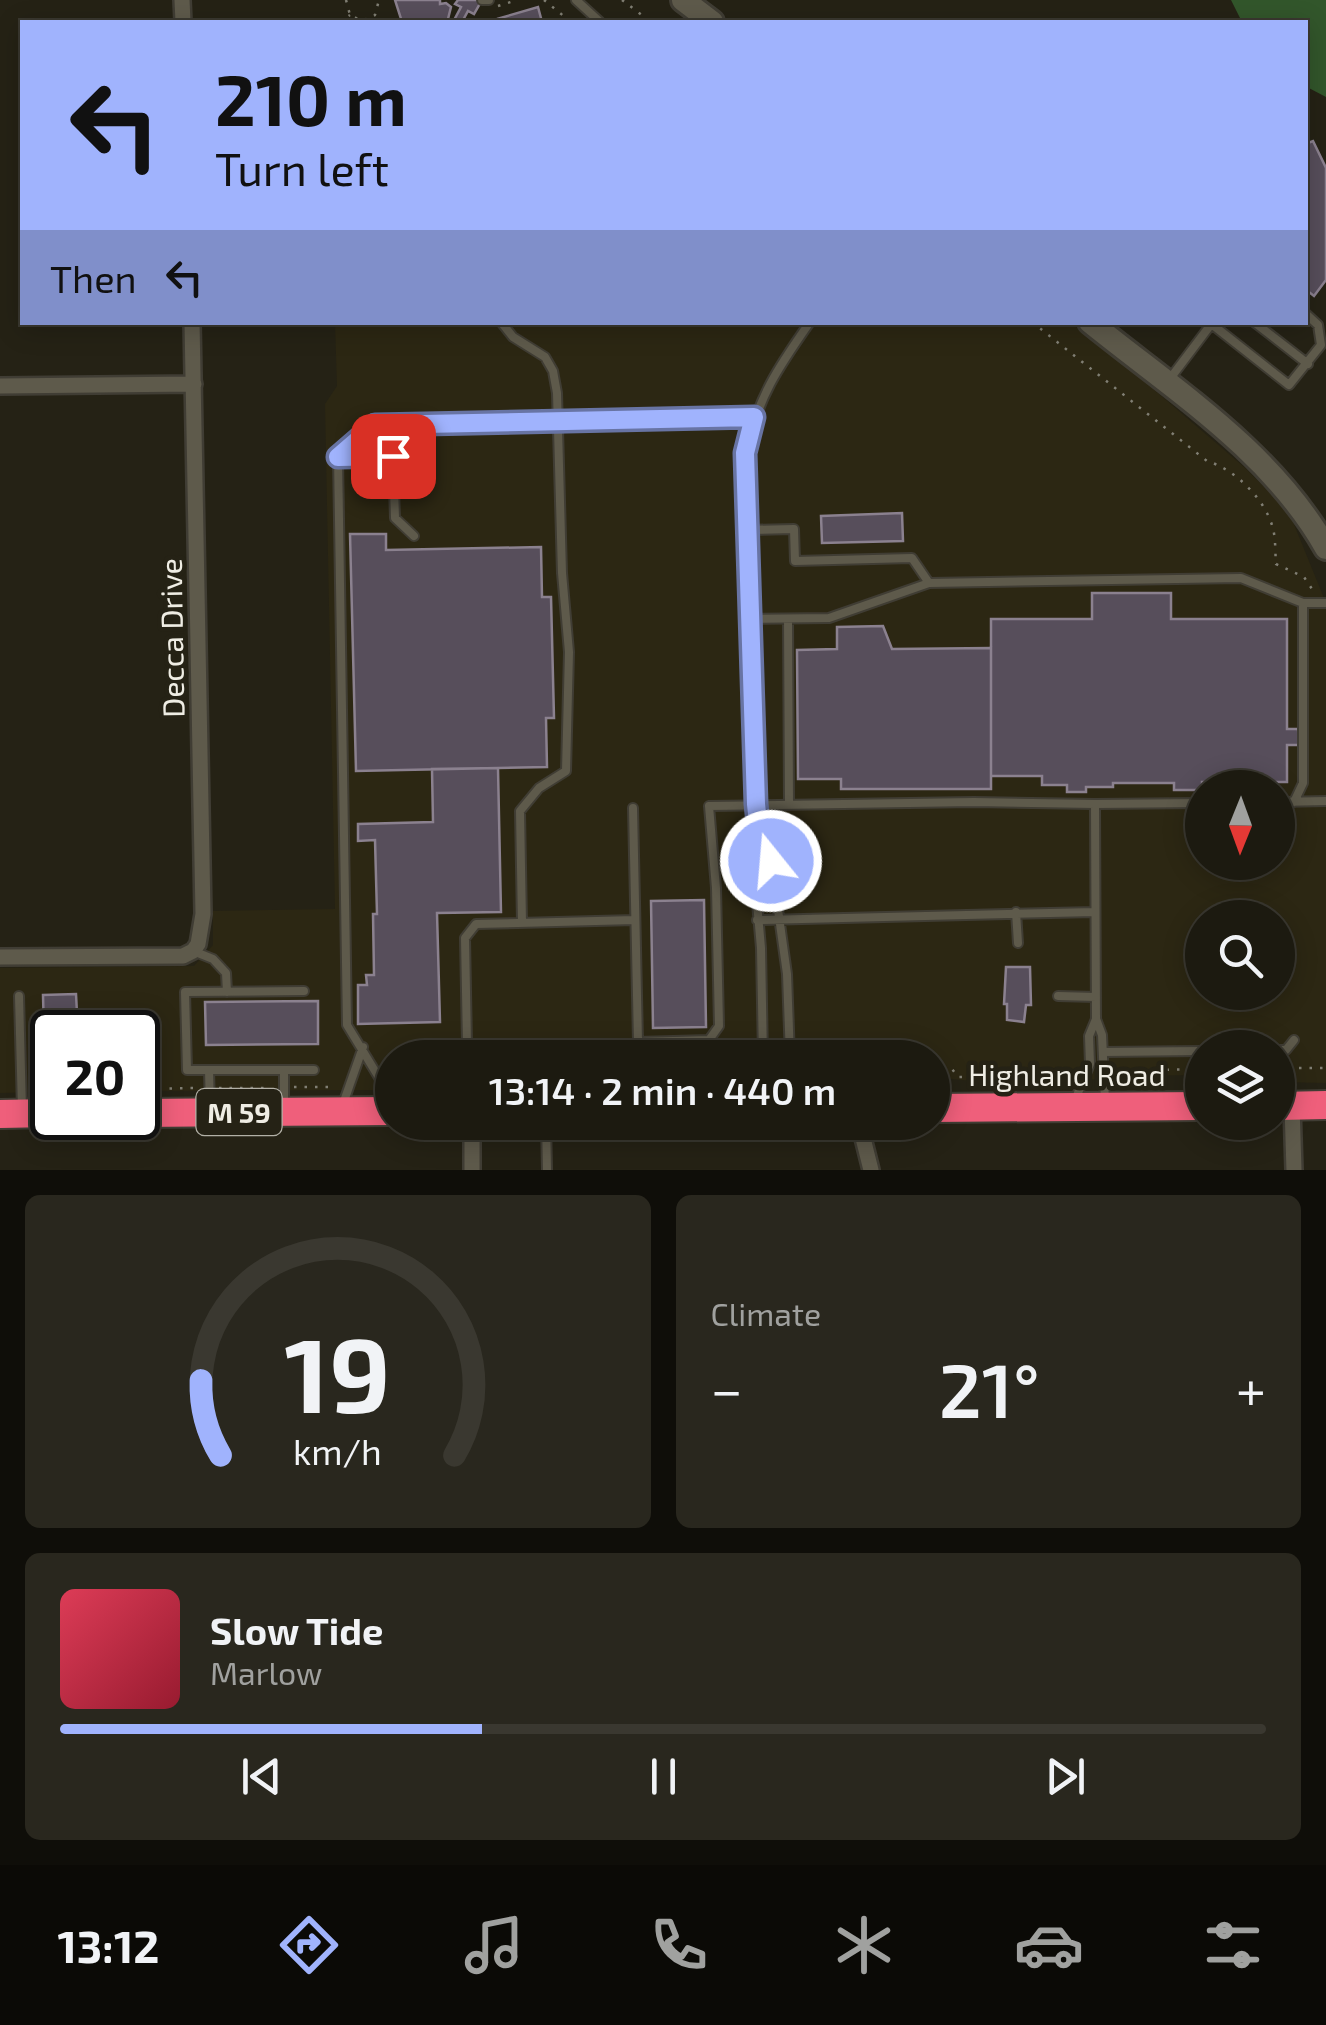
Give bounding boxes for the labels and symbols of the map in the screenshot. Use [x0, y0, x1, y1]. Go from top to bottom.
pin [351, 414, 436, 499]
street label: Decca Drive [152, 558, 190, 718]
north arrow [1185, 770, 1295, 880]
position arrow [719, 809, 823, 913]
speed limit sign: 20 [30, 1010, 160, 1140]
street label: Highland Road [968, 1056, 1166, 1092]
road number: M 59 [196, 1089, 282, 1135]

